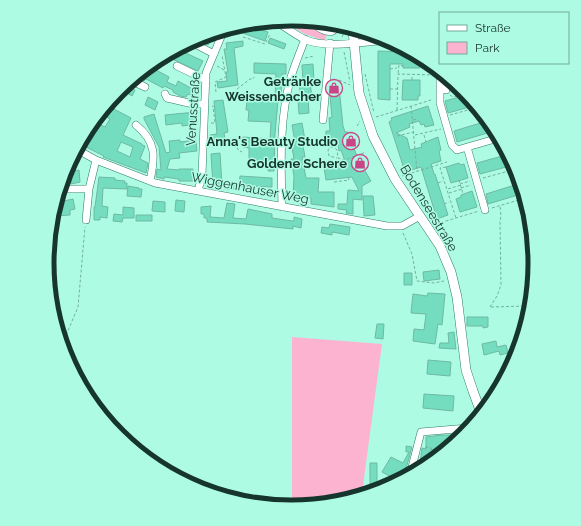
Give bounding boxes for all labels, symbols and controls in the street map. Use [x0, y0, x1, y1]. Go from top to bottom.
legend [439, 12, 569, 64]
text: Straße [475, 21, 511, 35]
text: Park [475, 41, 500, 55]
street label: Venusstraße [183, 71, 203, 147]
place label: Getränke Weissenbacher [225, 74, 321, 104]
shop icon: Getränke Weissenbacher [324, 78, 344, 98]
shop icon: Anna's Beauty Studio [341, 131, 361, 151]
place label: Anna's Beauty Studio [206, 134, 338, 149]
shop icon: Goldene Schere [350, 153, 370, 173]
place label: Goldene Schere [247, 156, 347, 171]
street label: Bodenseestraße [397, 162, 461, 254]
street label: Wiggenhauser Weg [190, 169, 310, 207]

